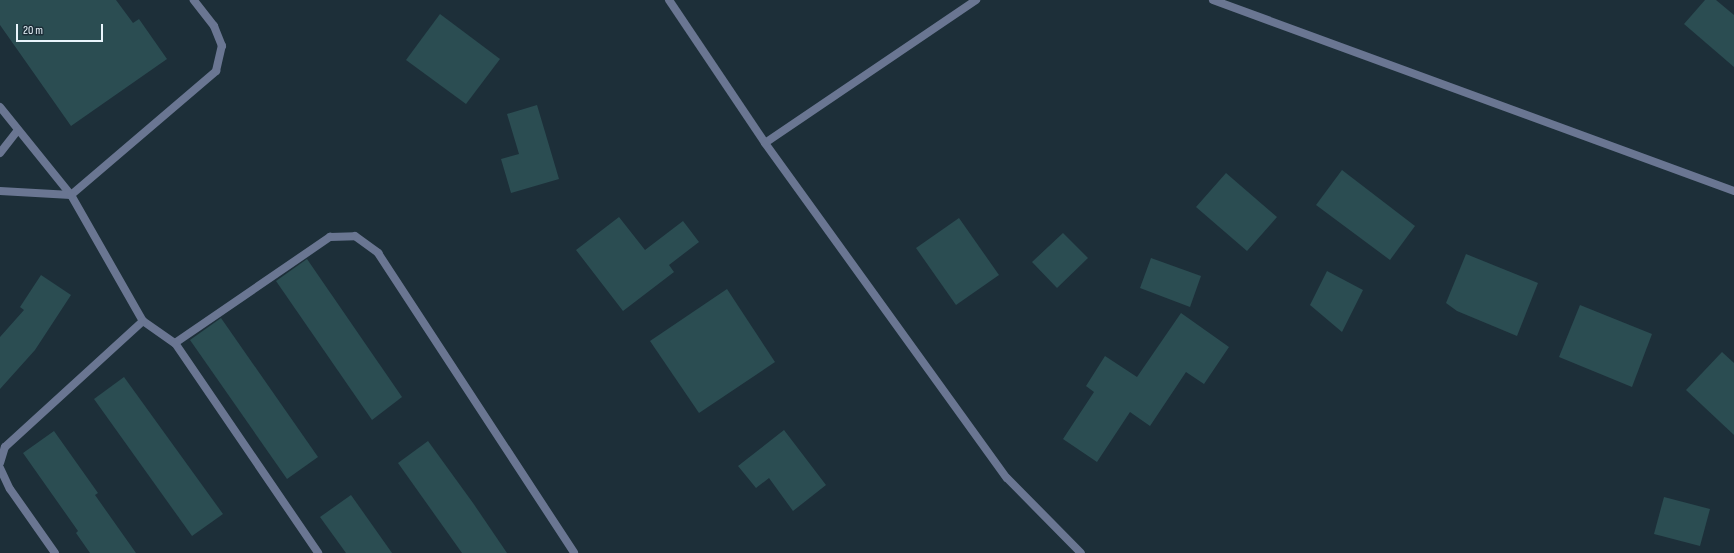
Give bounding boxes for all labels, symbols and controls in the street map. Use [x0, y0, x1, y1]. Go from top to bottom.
scale bar [18, 16, 105, 42]
text: 20 m [23, 23, 43, 38]

